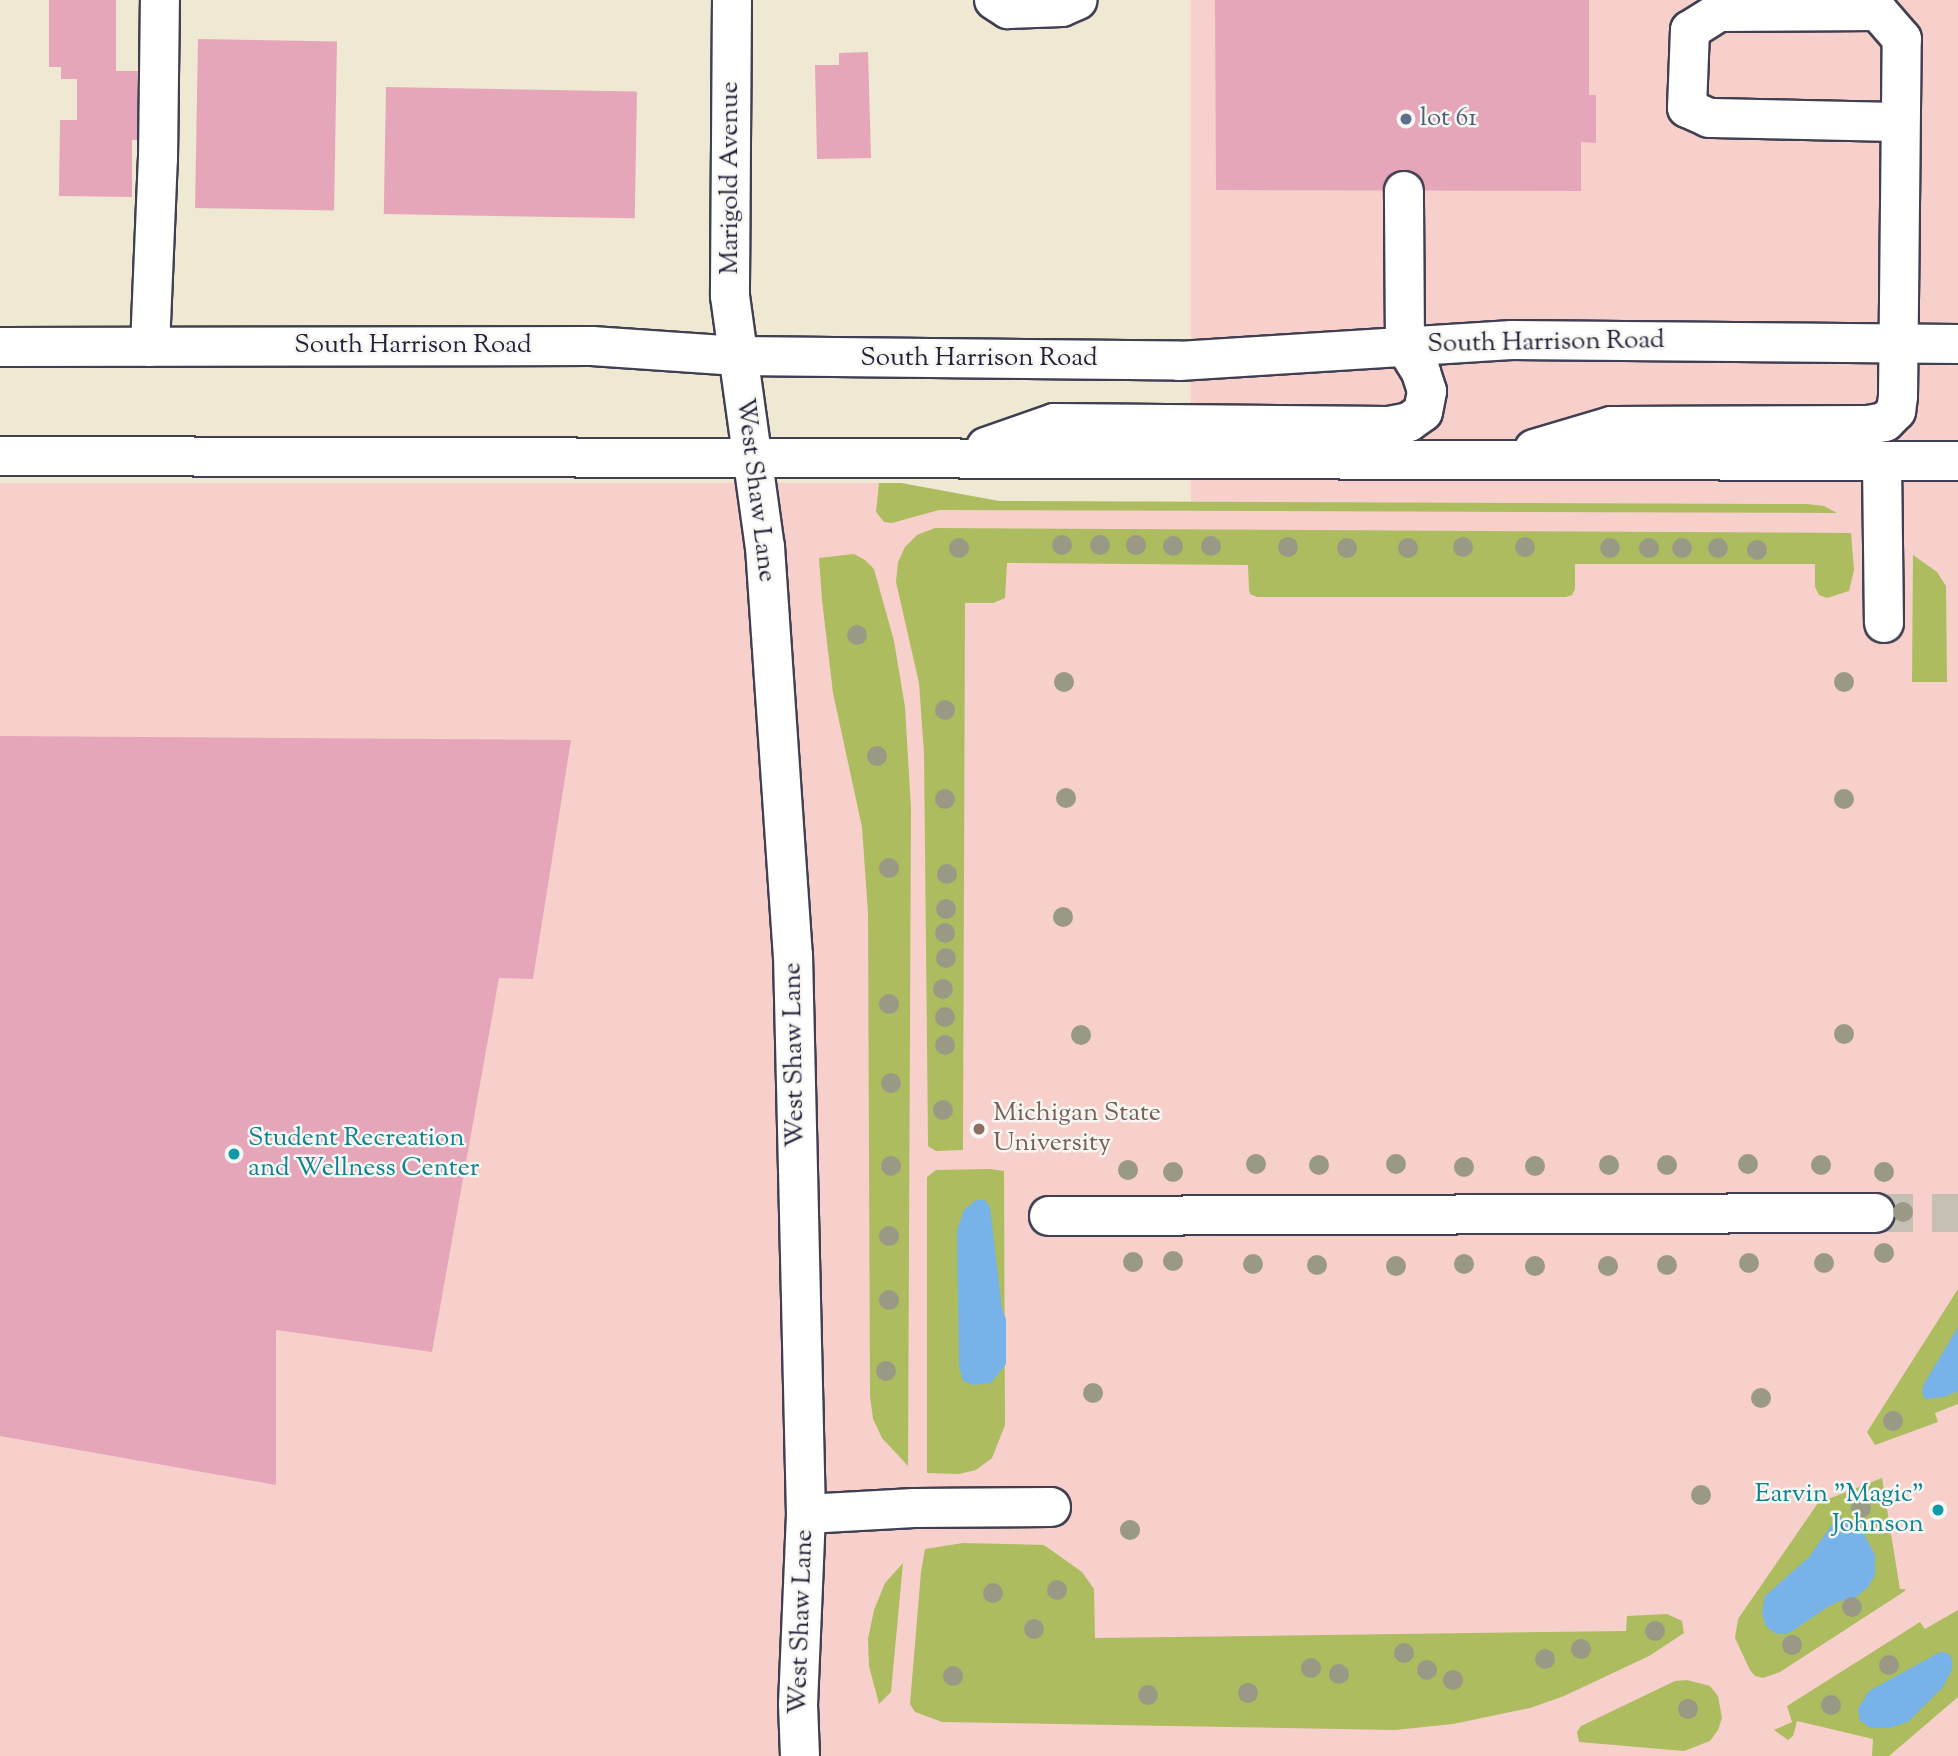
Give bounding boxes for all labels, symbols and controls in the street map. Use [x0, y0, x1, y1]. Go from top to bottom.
street label: Marigold Avenue [715, 81, 747, 275]
place label: lot 61 [1420, 103, 1477, 135]
marker: lot 61 [1398, 111, 1414, 127]
street label: South Harrison Road [1427, 325, 1665, 361]
street label: South Harrison Road [294, 330, 532, 362]
street label: South Harrison Road [860, 343, 1098, 375]
street label: West Shaw Lane [728, 396, 782, 584]
street label: West Shaw Lane [778, 962, 812, 1148]
place label: Michigan State University [993, 1098, 1161, 1160]
marker: Michigan State University [971, 1121, 987, 1137]
place label: Student Recreation and Wellness Center [248, 1123, 480, 1184]
marker: Student Recreation and Wellness Center [226, 1146, 242, 1162]
place label: Earvin "Magic" Johnson [1755, 1479, 1924, 1540]
marker: Earvin "Magic" Johnson [1930, 1502, 1946, 1518]
street label: West Shaw Lane [783, 1529, 821, 1715]

